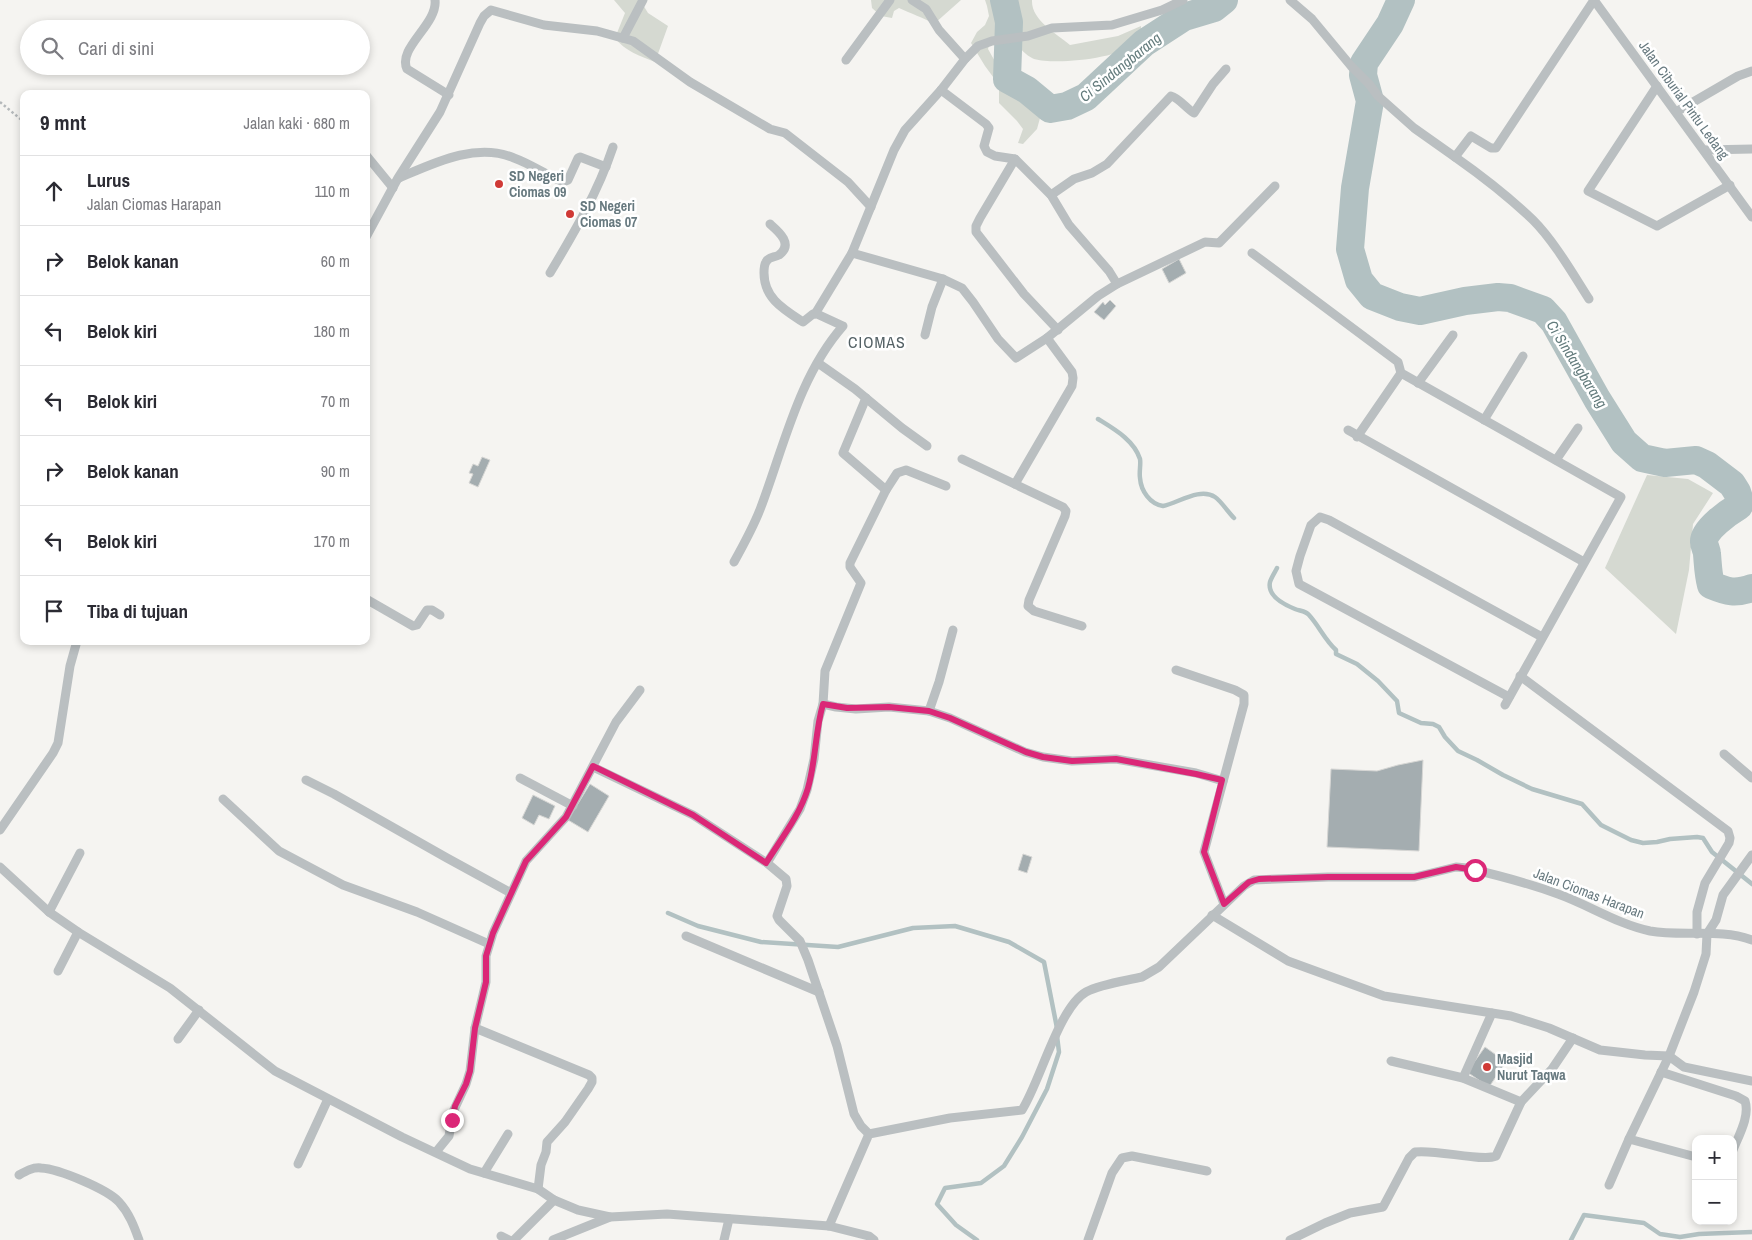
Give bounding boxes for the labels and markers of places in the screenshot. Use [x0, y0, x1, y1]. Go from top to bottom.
place label: SD Negeri Ciomas 09 [509, 167, 566, 201]
marker: SD Negeri Ciomas 09 [493, 178, 505, 190]
place label: SD Negeri Ciomas 07 [580, 197, 638, 231]
marker: SD Negeri Ciomas 07 [564, 208, 576, 220]
place label: Masjid Nurut Taqwa [1497, 1050, 1566, 1084]
marker: Masjid Nurut Taqwa [1481, 1061, 1493, 1073]

